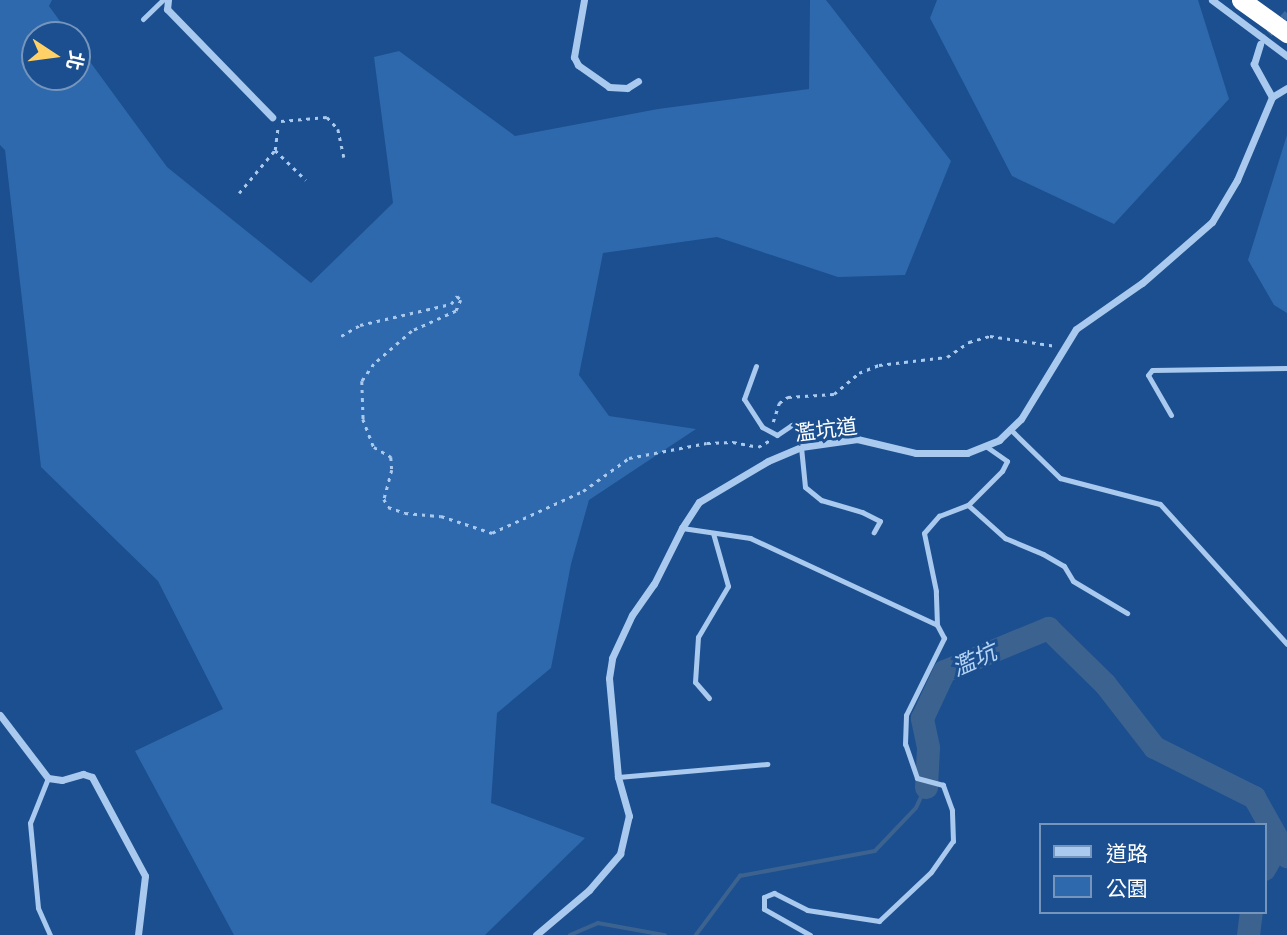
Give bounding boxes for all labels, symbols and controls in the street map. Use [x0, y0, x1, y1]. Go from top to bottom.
north arrow [21, 21, 91, 91]
text: 北 [62, 49, 88, 72]
street label: 濫坑道 [793, 414, 859, 446]
water label: 濫坑 [947, 638, 1001, 682]
legend [1038, 823, 1266, 914]
text: 道路 [1106, 841, 1148, 866]
text: 公園 [1106, 876, 1148, 901]

